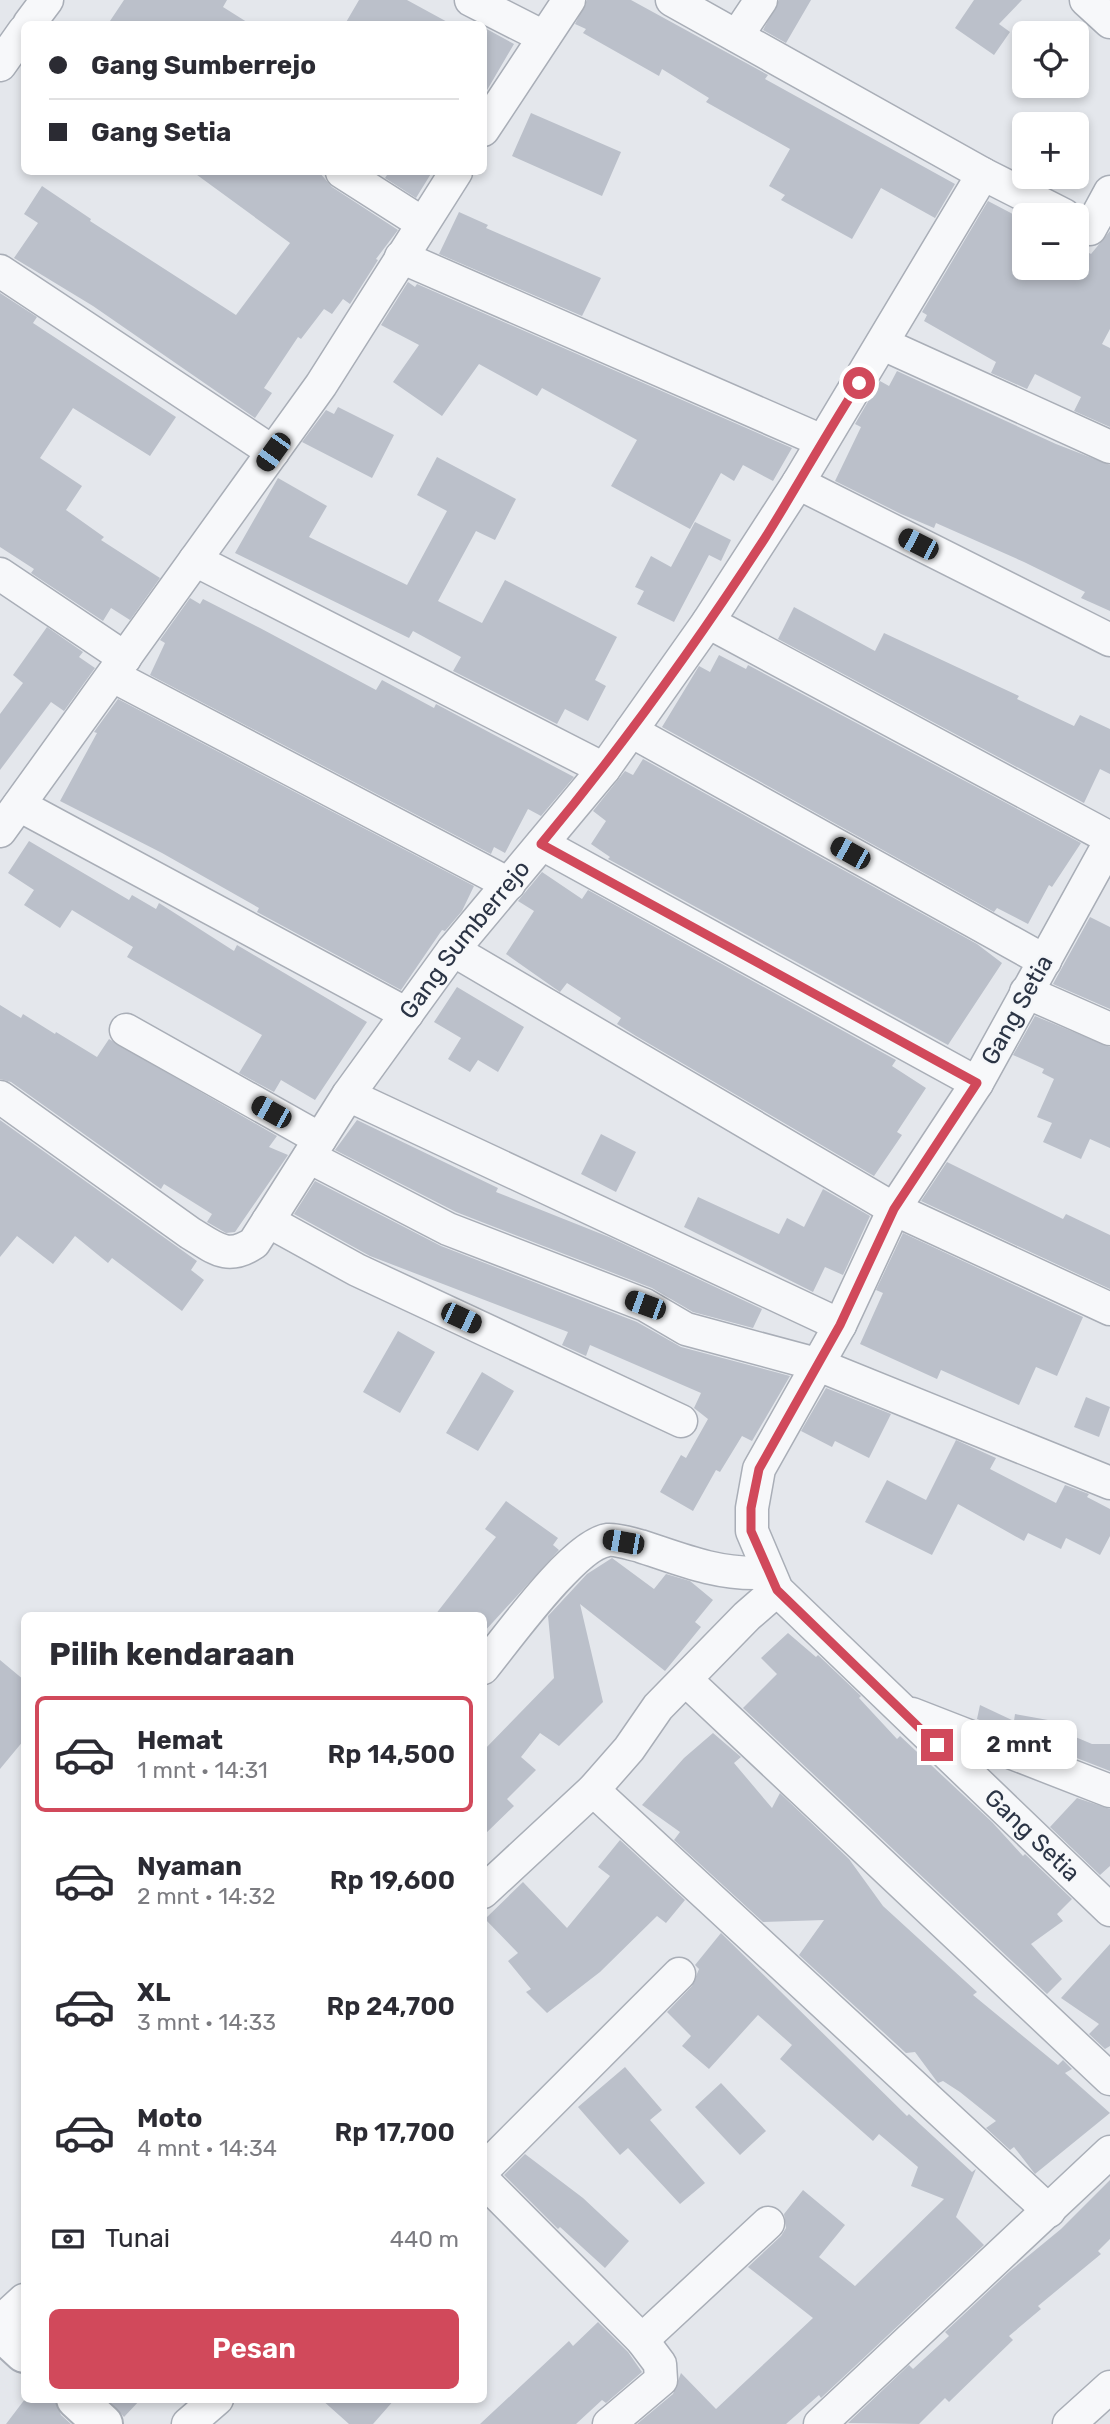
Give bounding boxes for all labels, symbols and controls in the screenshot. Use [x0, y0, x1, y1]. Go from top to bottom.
map controls [1012, 21, 1089, 280]
button: locate [1012, 21, 1089, 98]
text: Gang Sumberrejo [91, 50, 316, 81]
button: + [1012, 112, 1089, 189]
text: Gang Setia [91, 117, 231, 148]
button: − [1012, 203, 1089, 280]
route start [843, 367, 875, 399]
car [253, 429, 294, 475]
car [895, 525, 942, 563]
car [827, 834, 874, 872]
street label: Gang Sumberrejo [394, 855, 536, 1024]
street label: Gang Setia [975, 950, 1059, 1070]
car [248, 1093, 295, 1131]
car [622, 1288, 669, 1322]
car [438, 1300, 485, 1336]
car [601, 1528, 646, 1556]
text: Pilih kendaraan [49, 1635, 295, 1673]
callout: 2 mnt [962, 1720, 1077, 1770]
icon: car [53, 1723, 116, 1786]
text: Hemat [137, 1725, 223, 1756]
route end [921, 1729, 953, 1761]
text: 2 mnt [986, 1730, 1052, 1758]
text: Rp 14,500 [328, 1739, 455, 1770]
text: 1 mnt · 14:31 [137, 1756, 268, 1784]
street label: Gang Setia [979, 1783, 1086, 1887]
icon: car [53, 1849, 116, 1912]
text: Nyaman [137, 1851, 242, 1882]
text: Rp 19,600 [330, 1865, 455, 1896]
text: 2 mnt · 14:32 [137, 1882, 276, 1910]
icon: car [53, 1975, 116, 2038]
text: XL [137, 1977, 170, 2008]
text: Rp 24,700 [326, 1991, 455, 2022]
text: 3 mnt · 14:33 [137, 2008, 276, 2036]
icon: car [53, 2101, 116, 2164]
text: Moto [137, 2103, 202, 2134]
text: Rp 17,700 [334, 2117, 455, 2148]
text: 4 mnt · 14:34 [137, 2134, 277, 2162]
icon: cash [49, 2220, 87, 2258]
text: Tunai [105, 2223, 170, 2254]
text: 440 m [390, 2225, 459, 2253]
button: Pesan [49, 2309, 459, 2389]

